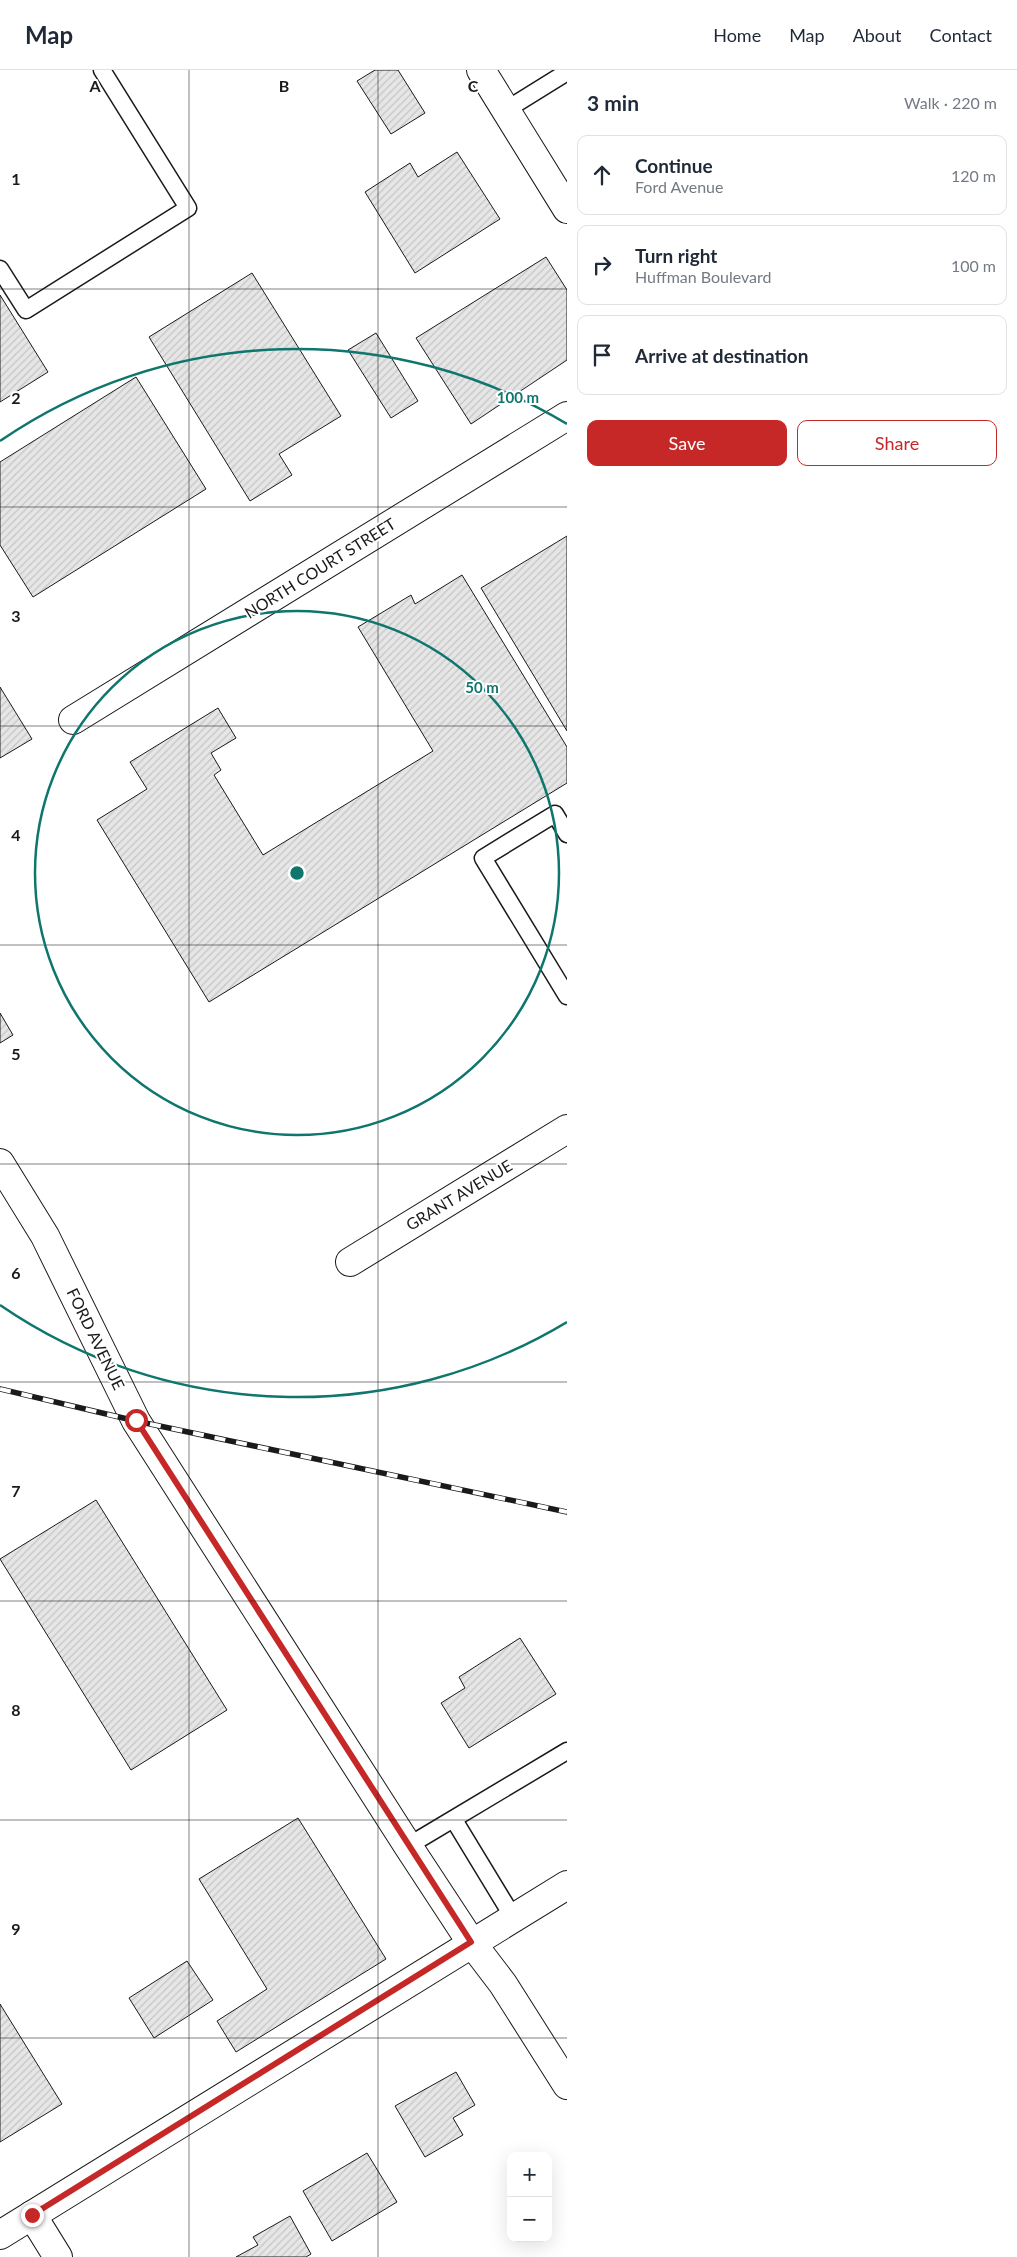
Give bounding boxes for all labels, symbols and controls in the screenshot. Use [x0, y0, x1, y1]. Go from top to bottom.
text: Map [25, 20, 73, 49]
text: Home [713, 24, 761, 46]
text: Map [789, 24, 825, 46]
text: About [853, 24, 902, 46]
text: Contact [930, 24, 992, 46]
text: A [88, 76, 101, 95]
text: B [279, 76, 289, 95]
text: C [468, 76, 479, 95]
text: 3 min [587, 90, 639, 115]
text: Walk · 220 m [904, 93, 997, 112]
text: Continue [635, 154, 713, 177]
icon: ahead [588, 161, 616, 189]
text: 120 m [951, 166, 996, 185]
text: 1 [11, 169, 21, 188]
text: Ford Avenue [635, 177, 723, 196]
text: Turn right [635, 244, 717, 267]
icon: right [588, 251, 616, 279]
text: 100 m [951, 256, 996, 275]
text: Huffman Boulevard [635, 267, 772, 286]
icon: arrive [588, 341, 616, 369]
text: Arrive at destination [635, 344, 808, 367]
text: 2 [11, 388, 21, 407]
text: 100 m [497, 388, 539, 406]
button: Save [587, 420, 787, 466]
button: Share [797, 420, 997, 466]
street label: NORTH COURT STREET [241, 513, 399, 622]
text: 3 [11, 606, 21, 625]
text: 50 m [465, 678, 499, 696]
text: 4 [11, 825, 21, 844]
centre of rings [288, 864, 306, 882]
text: 5 [11, 1044, 21, 1063]
street label: GRANT AVENUE [402, 1155, 515, 1234]
text: 6 [11, 1263, 21, 1282]
street label: FORD AVENUE [64, 1285, 129, 1393]
route start [125, 1409, 148, 1432]
text: 7 [11, 1481, 21, 1500]
text: 8 [11, 1700, 21, 1719]
text: 9 [11, 1919, 21, 1938]
map controls [507, 2152, 552, 2242]
button: + [507, 2152, 552, 2197]
button: − [507, 2197, 552, 2242]
route end [21, 2204, 44, 2227]

